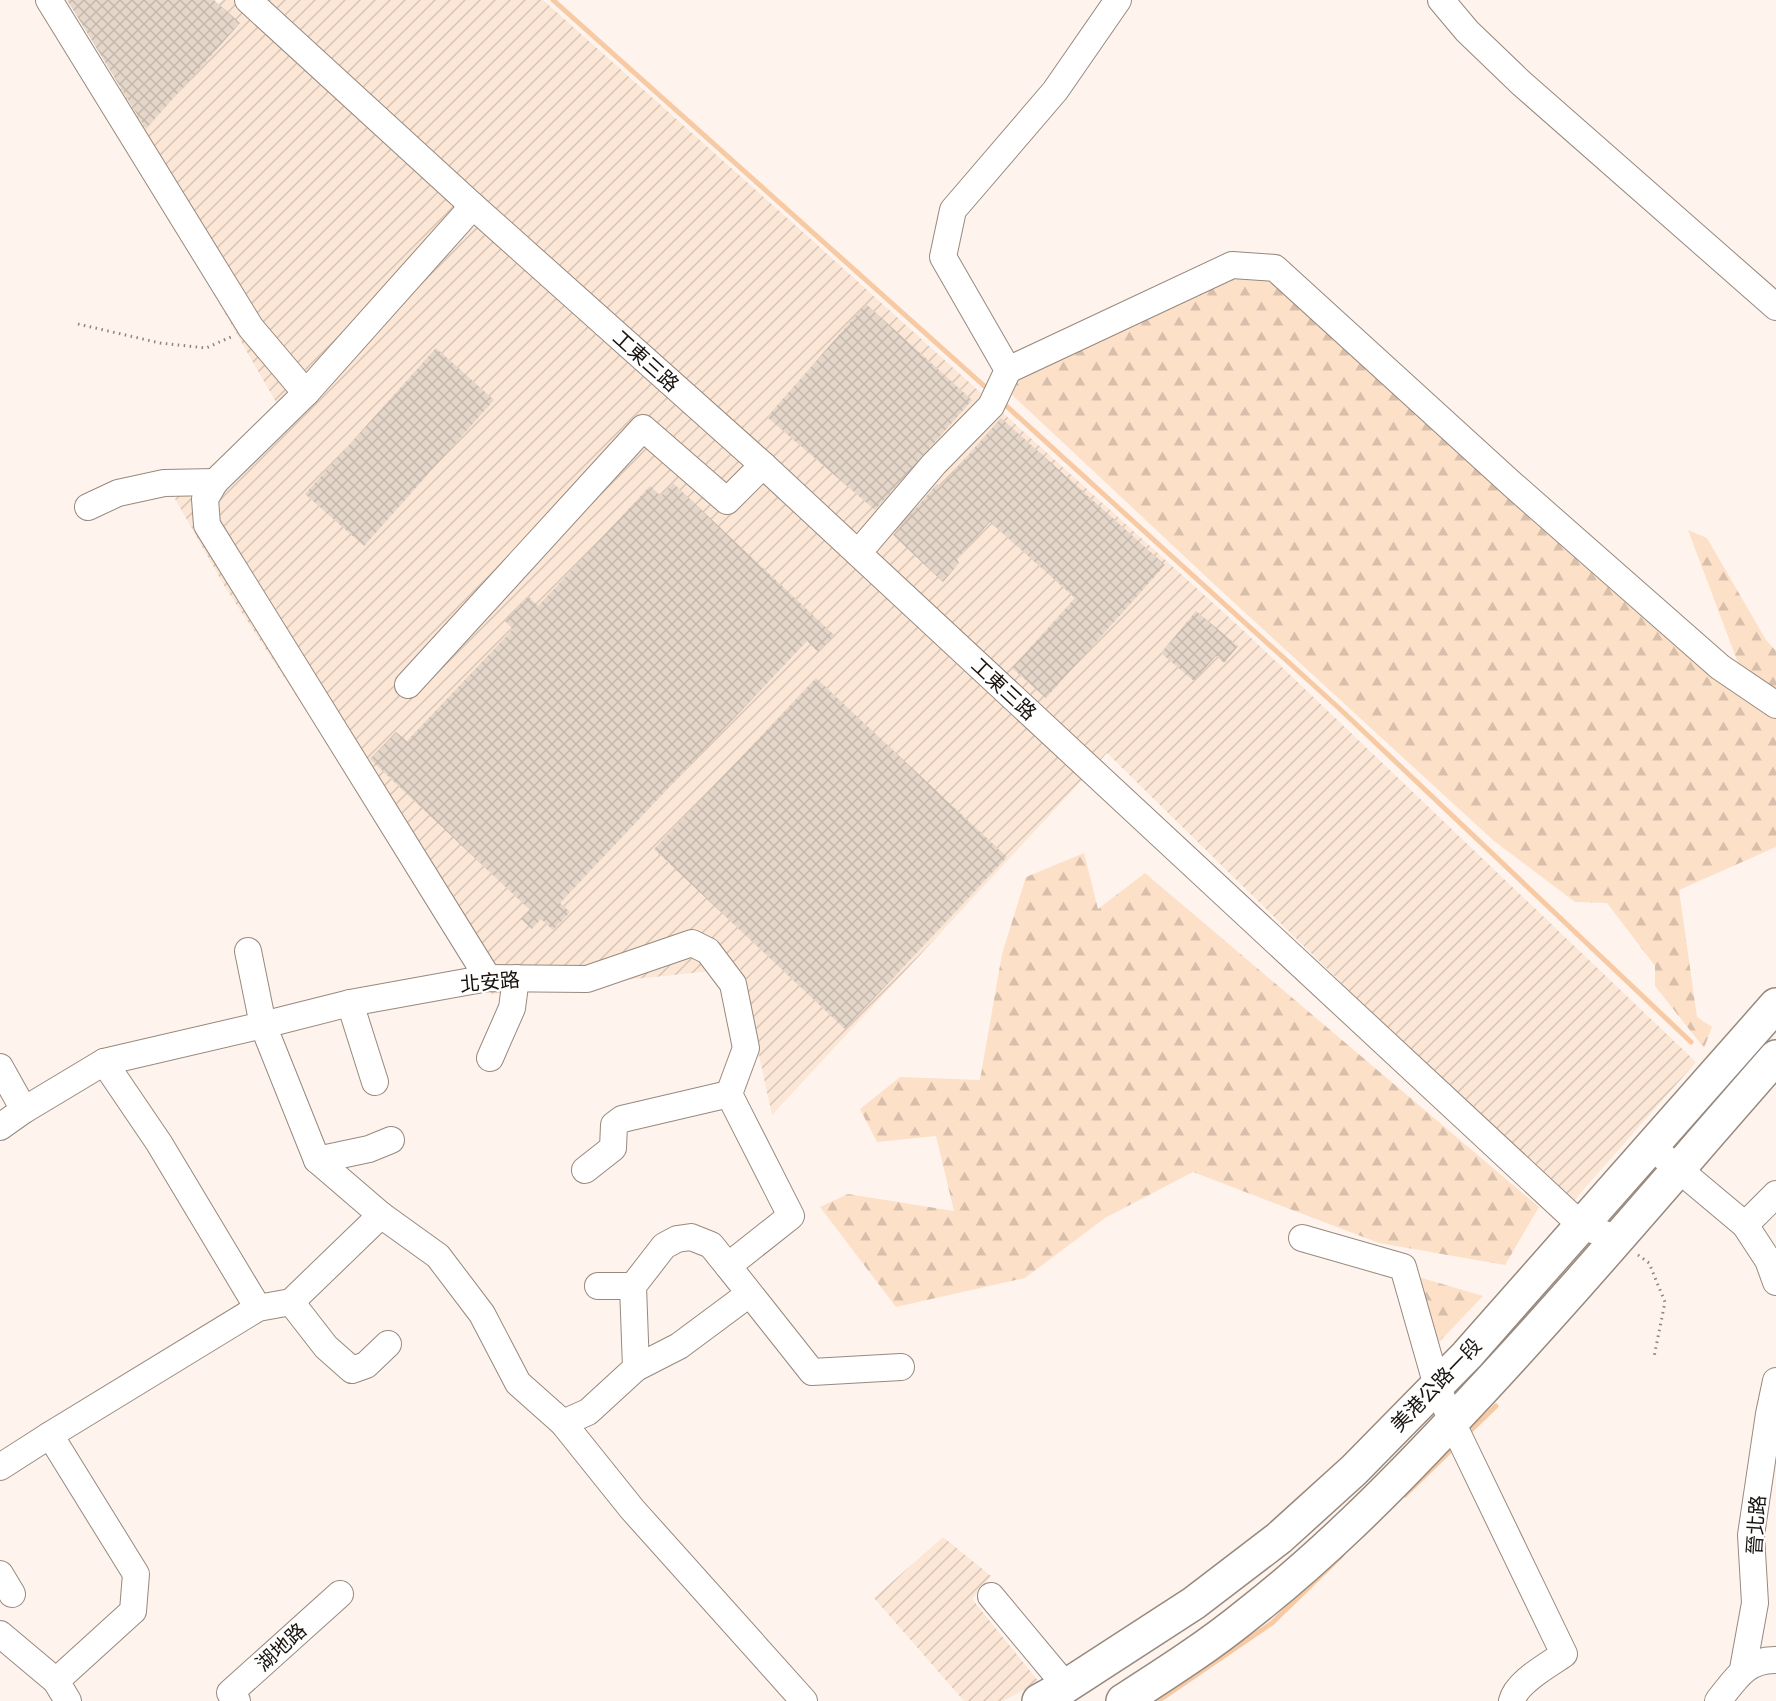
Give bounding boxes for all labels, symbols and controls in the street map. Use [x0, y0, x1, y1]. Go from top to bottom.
street label: 工東三路 [608, 325, 684, 397]
street label: 工東三路 [967, 653, 1041, 725]
street label: 北安路 [459, 967, 521, 997]
street label: 美港公路一段 [1386, 1334, 1486, 1436]
street label: 晉北路 [1742, 1494, 1770, 1556]
street label: 湖地路 [251, 1618, 311, 1676]

